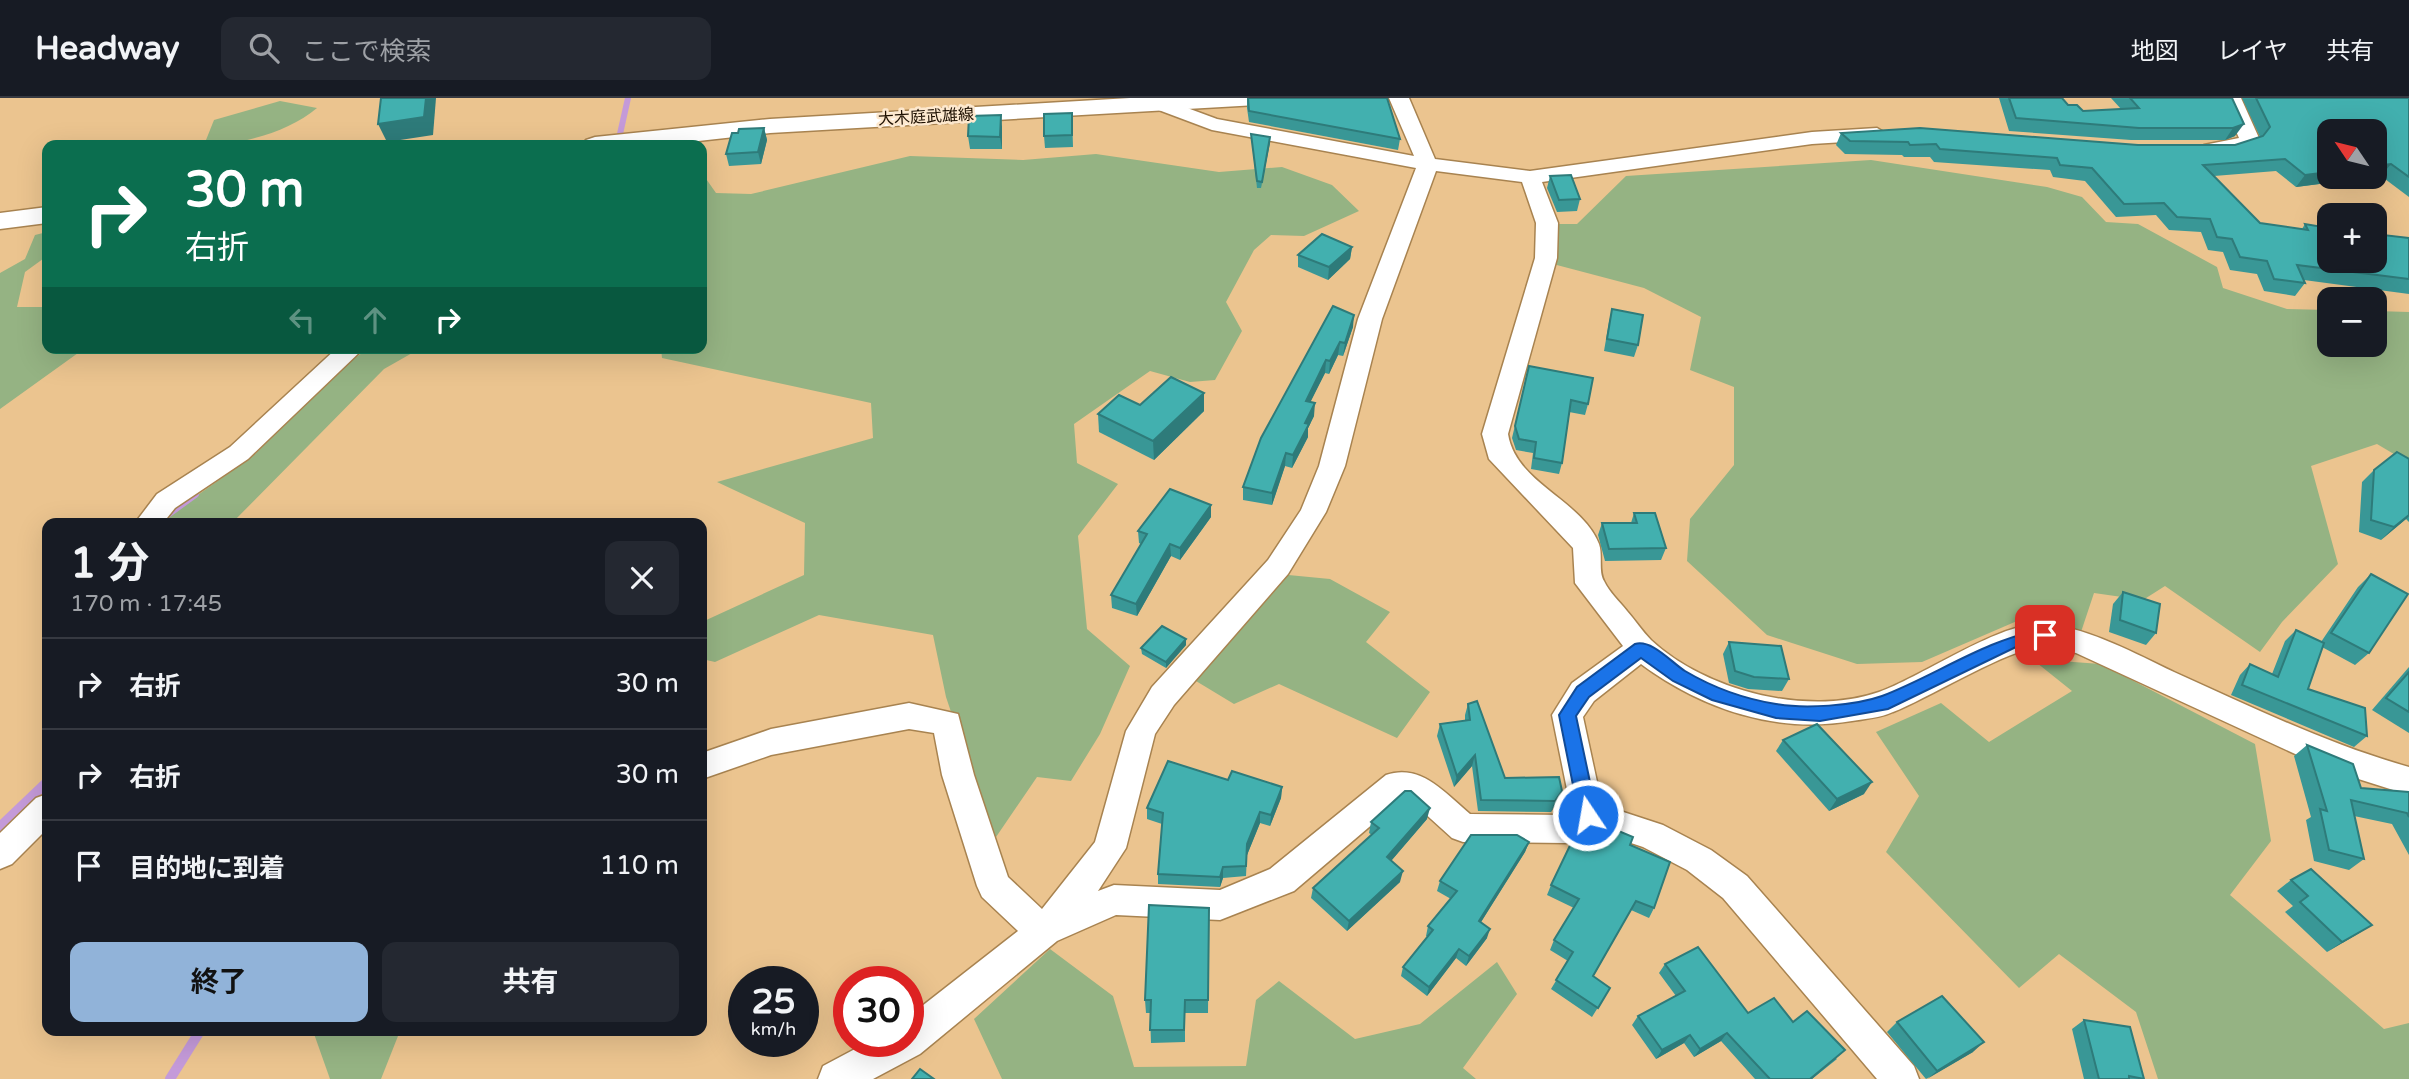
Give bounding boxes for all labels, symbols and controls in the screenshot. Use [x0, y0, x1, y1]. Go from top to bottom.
search box [221, 17, 711, 80]
text: Headway [35, 29, 179, 68]
icon: search [245, 29, 283, 67]
text: ここで検索 [301, 36, 431, 67]
text: 地図 [2131, 37, 2179, 66]
text: レイヤ [2217, 37, 2288, 66]
text: 共有 [2326, 37, 2374, 66]
street label: 大木庭武雄線 [878, 105, 974, 129]
north arrow [2317, 119, 2387, 189]
map controls [2317, 119, 2387, 357]
text: 30 m [185, 161, 304, 220]
icon: right [70, 168, 161, 259]
button: + [2317, 203, 2387, 273]
text: 右折 [185, 229, 249, 267]
button: − [2317, 287, 2387, 357]
icon: left [283, 301, 321, 339]
icon: ahead [356, 301, 394, 339]
icon: right [429, 301, 467, 339]
text: 1 分 [70, 538, 149, 589]
button: close [605, 541, 679, 615]
text: 170 m · 17:45 [70, 590, 222, 618]
pin [2015, 605, 2075, 665]
icon: arrive [2026, 616, 2064, 654]
icon: right [70, 665, 108, 703]
text: 30 m [616, 668, 679, 699]
text: 右折 [129, 671, 181, 702]
icon: right [70, 756, 108, 794]
text: 30 m [616, 759, 679, 790]
text: 右折 [129, 762, 181, 793]
position arrow [1551, 778, 1625, 852]
icon: arrive [70, 847, 108, 885]
text: 110 m [599, 850, 679, 881]
text: 目的地に到着 [129, 853, 285, 884]
button: 終了 [70, 942, 368, 1022]
button: 共有 [382, 942, 679, 1022]
speed limit sign: 30 [833, 966, 924, 1057]
text: 25 [752, 981, 795, 1023]
text: km/h [751, 1018, 796, 1040]

